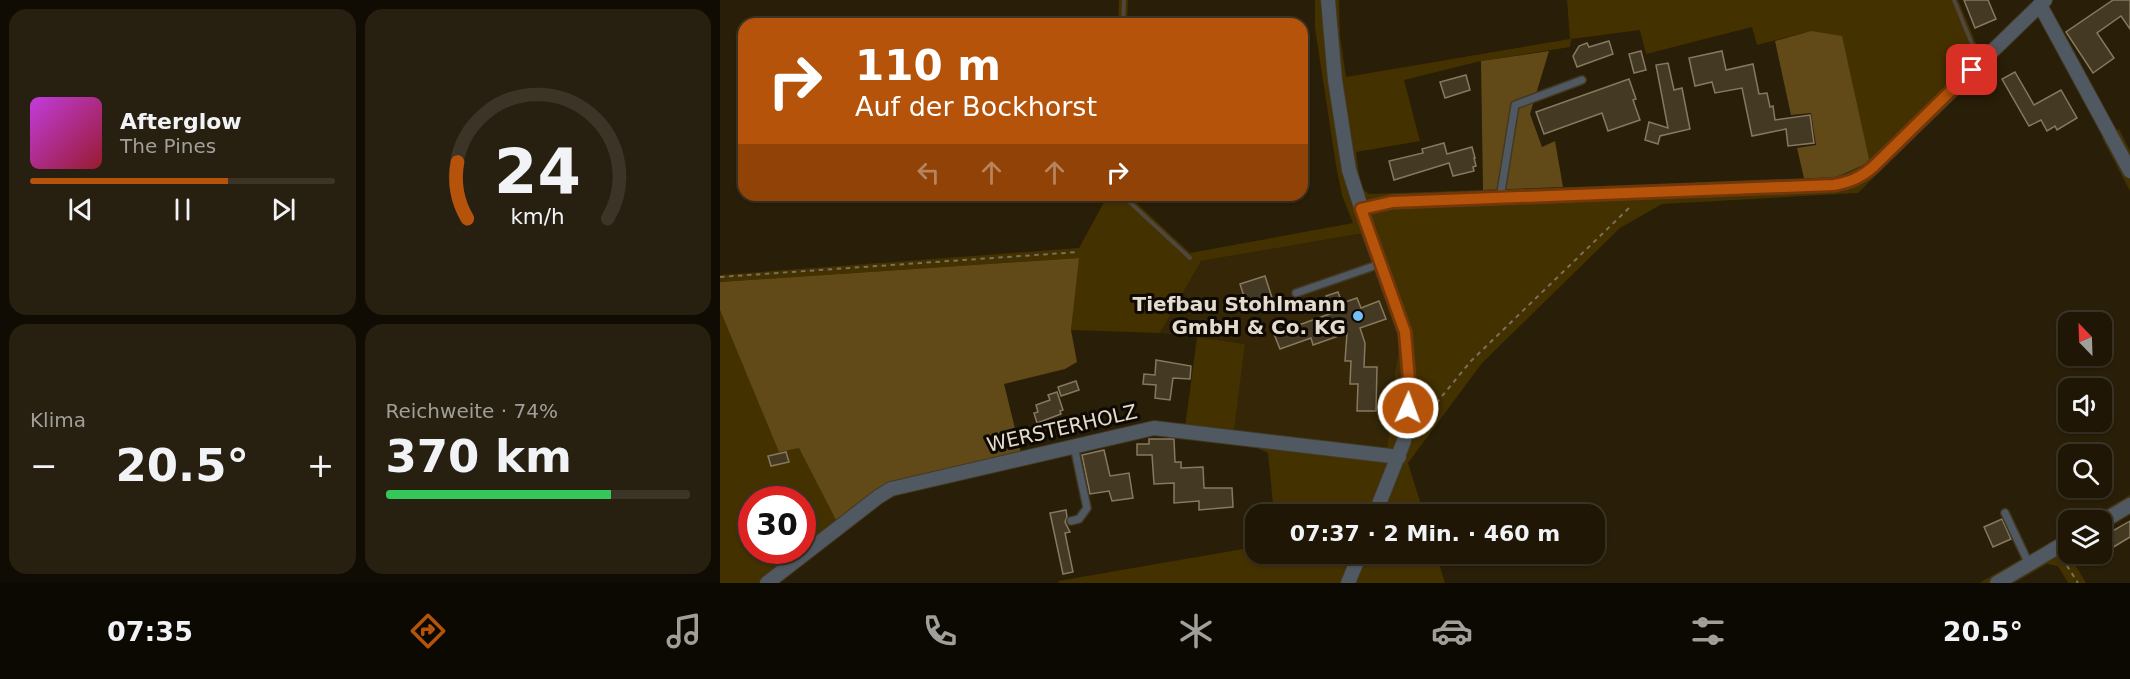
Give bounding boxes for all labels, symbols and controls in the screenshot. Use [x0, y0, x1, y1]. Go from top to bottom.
text: 110 m [855, 41, 1001, 90]
icon: right [756, 42, 834, 120]
pin [1946, 44, 1997, 95]
icon: arrive [1955, 53, 1988, 86]
text: Auf der Bockhorst [855, 91, 1097, 122]
text: Afterglow [120, 109, 242, 134]
text: The Pines [120, 134, 216, 158]
text: 24 [494, 135, 581, 208]
icon: left [912, 156, 945, 189]
icon: ahead [975, 156, 1008, 189]
icon: ahead [1038, 156, 1071, 189]
icon: right [1101, 156, 1134, 189]
icon: previous [64, 193, 97, 226]
icon: pause [166, 193, 199, 226]
icon: next [267, 193, 300, 226]
text: km/h [511, 204, 565, 229]
place label: Tiefbau Stohlmann GmbH & Co. KG [1133, 292, 1346, 339]
marker: Tiefbau Stohlmann GmbH & Co. KG [1351, 309, 1365, 323]
north arrow [2058, 312, 2112, 366]
map controls [2058, 312, 2112, 564]
position arrow [1376, 376, 1440, 440]
button: sound [2058, 378, 2112, 432]
text: Reichweite · 74% [386, 399, 558, 423]
street label: WERSTERHOLZ [985, 399, 1139, 457]
text: Klima [30, 408, 86, 432]
text: 370 km [386, 430, 572, 483]
text: 20.5° [115, 439, 249, 492]
button: search [2058, 444, 2112, 498]
text: − [30, 446, 58, 485]
text: + [307, 446, 335, 485]
speed limit sign: 30 [738, 486, 816, 564]
button: layers [2058, 510, 2112, 564]
text: 07:37 · 2 Min. · 460 m [1290, 521, 1560, 546]
icon: directions [407, 610, 449, 652]
icon: music [663, 610, 705, 652]
icon: phone [919, 610, 961, 652]
icon: climate [1175, 610, 1217, 652]
icon: car [1431, 610, 1473, 652]
icon: filters [1687, 610, 1729, 652]
text: 07:35 [107, 616, 193, 647]
text: 20.5° [1943, 616, 2023, 647]

